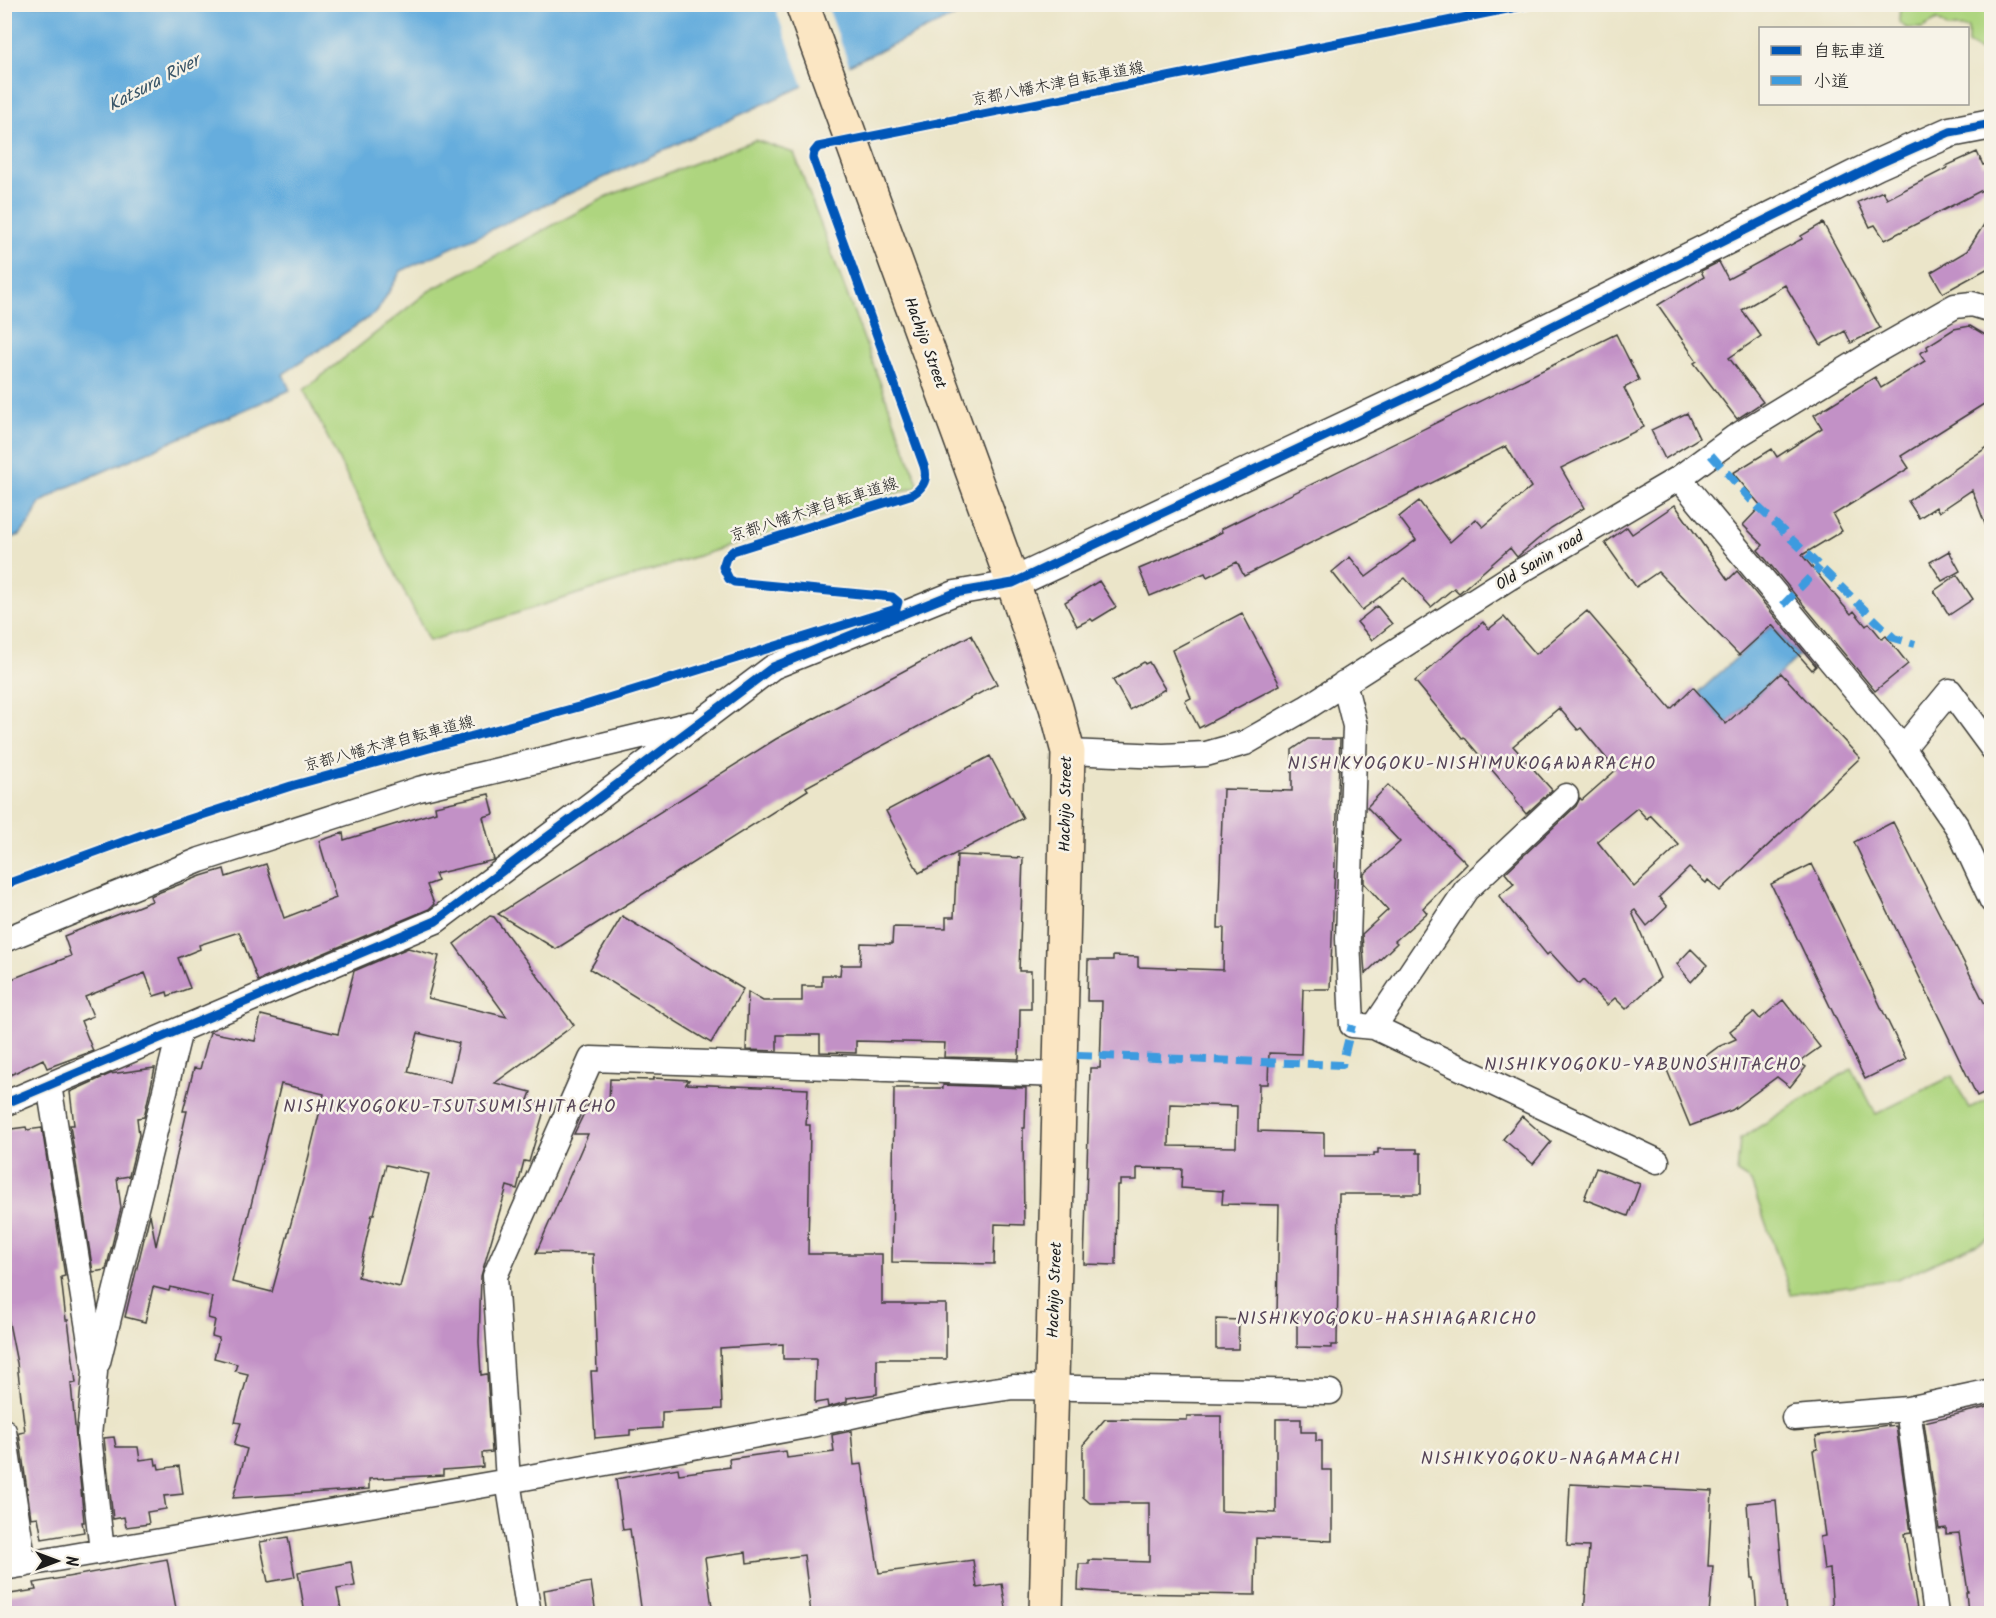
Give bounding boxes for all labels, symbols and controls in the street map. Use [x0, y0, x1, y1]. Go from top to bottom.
legend [1759, 27, 1969, 105]
text: 自転車道 [1813, 38, 1885, 67]
water label: Katsura River [103, 46, 209, 120]
street label: 京都八幡木津自転車道線 [969, 55, 1147, 113]
text: 小道 [1813, 68, 1849, 97]
street label: Hachijo Street [897, 294, 953, 393]
street label: 京都八幡木津自転車道線 [726, 471, 902, 549]
street label: Old Sanin road [1491, 524, 1590, 597]
street label: 京都八幡木津自転車道線 [301, 709, 477, 779]
district label: NISHIKYOGOKU-NISHIMUKOGAWARACHO [1287, 750, 1657, 779]
street label: Hachijo Street [1053, 755, 1079, 852]
district label: NISHIKYOGOKU-YABUNOSHITACHO [1484, 1051, 1802, 1080]
district label: NISHIKYOGOKU-TSUTSUMISHITACHO [283, 1093, 617, 1122]
street label: Hachijo Street [1041, 1241, 1069, 1338]
district label: NISHIKYOGOKU-HASHIAGARICHO [1237, 1305, 1537, 1334]
district label: NISHIKYOGOKU-NAGAMACHI [1421, 1445, 1681, 1474]
north arrow [27, 1531, 87, 1591]
text: N [58, 1556, 83, 1566]

